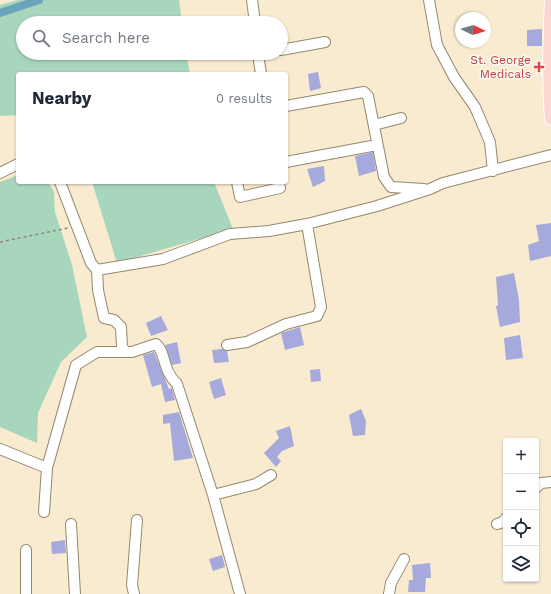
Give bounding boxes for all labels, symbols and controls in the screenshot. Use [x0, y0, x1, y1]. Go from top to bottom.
north arrow [455, 12, 491, 48]
search box [16, 16, 288, 60]
icon: search [30, 27, 52, 49]
text: Search here [62, 29, 150, 47]
place label: St. George Medicals [470, 53, 531, 81]
marker: St. George Medicals [534, 62, 544, 72]
text: Nearby [32, 88, 91, 108]
text: 0 results [216, 91, 272, 106]
map controls [503, 438, 539, 582]
button: + [503, 438, 539, 474]
button: − [503, 474, 539, 510]
button: locate [503, 510, 539, 546]
button: layers [503, 546, 539, 582]

